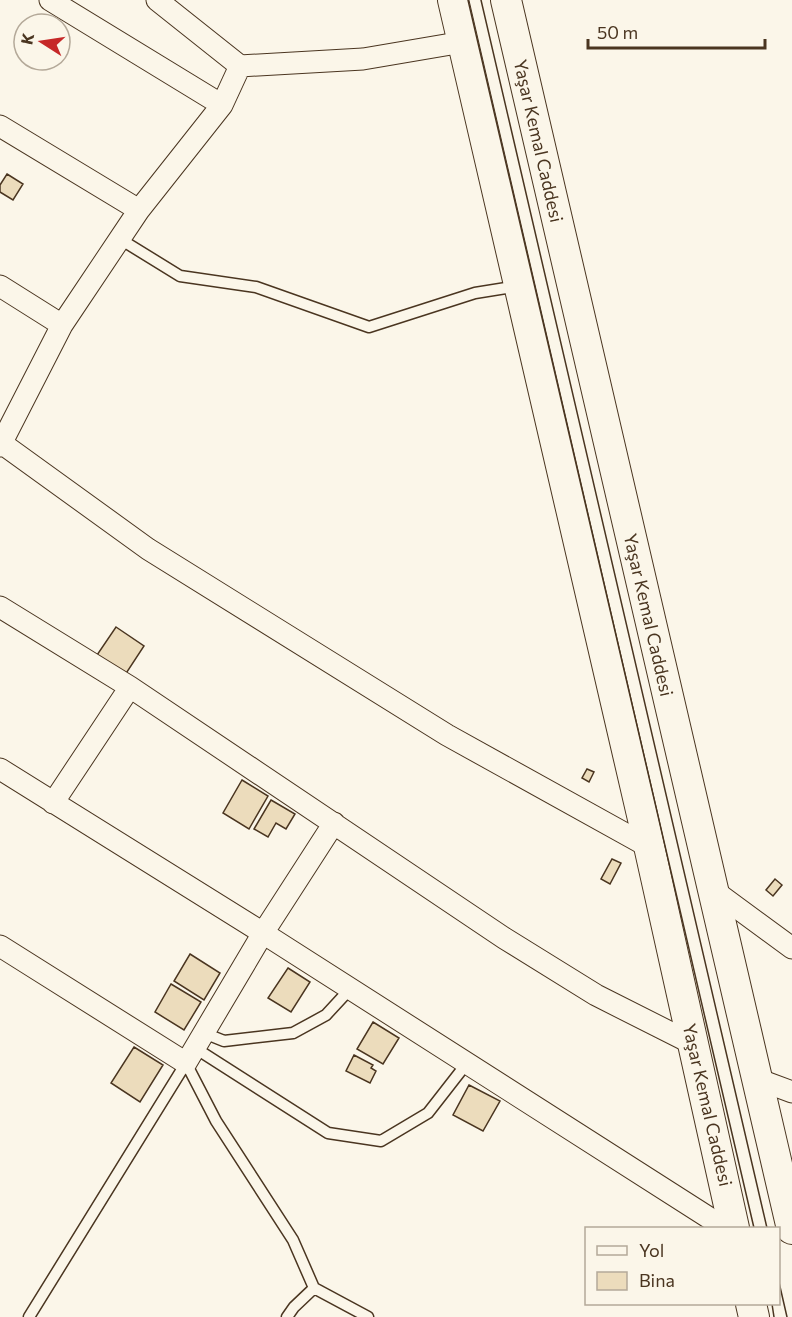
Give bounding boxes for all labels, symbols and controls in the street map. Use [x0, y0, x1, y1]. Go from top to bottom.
north arrow [12, 12, 72, 72]
scale bar [588, 12, 765, 50]
text: 50 m [597, 21, 638, 43]
text: K [16, 31, 37, 46]
street label: Yaşar Kemal Caddesi [510, 57, 568, 224]
street label: Yaşar Kemal Caddesi [620, 531, 678, 698]
street label: Yaşar Kemal Caddesi [679, 1021, 737, 1188]
legend [585, 1227, 780, 1305]
text: Yol [639, 1239, 664, 1261]
text: Bina [639, 1269, 675, 1291]

